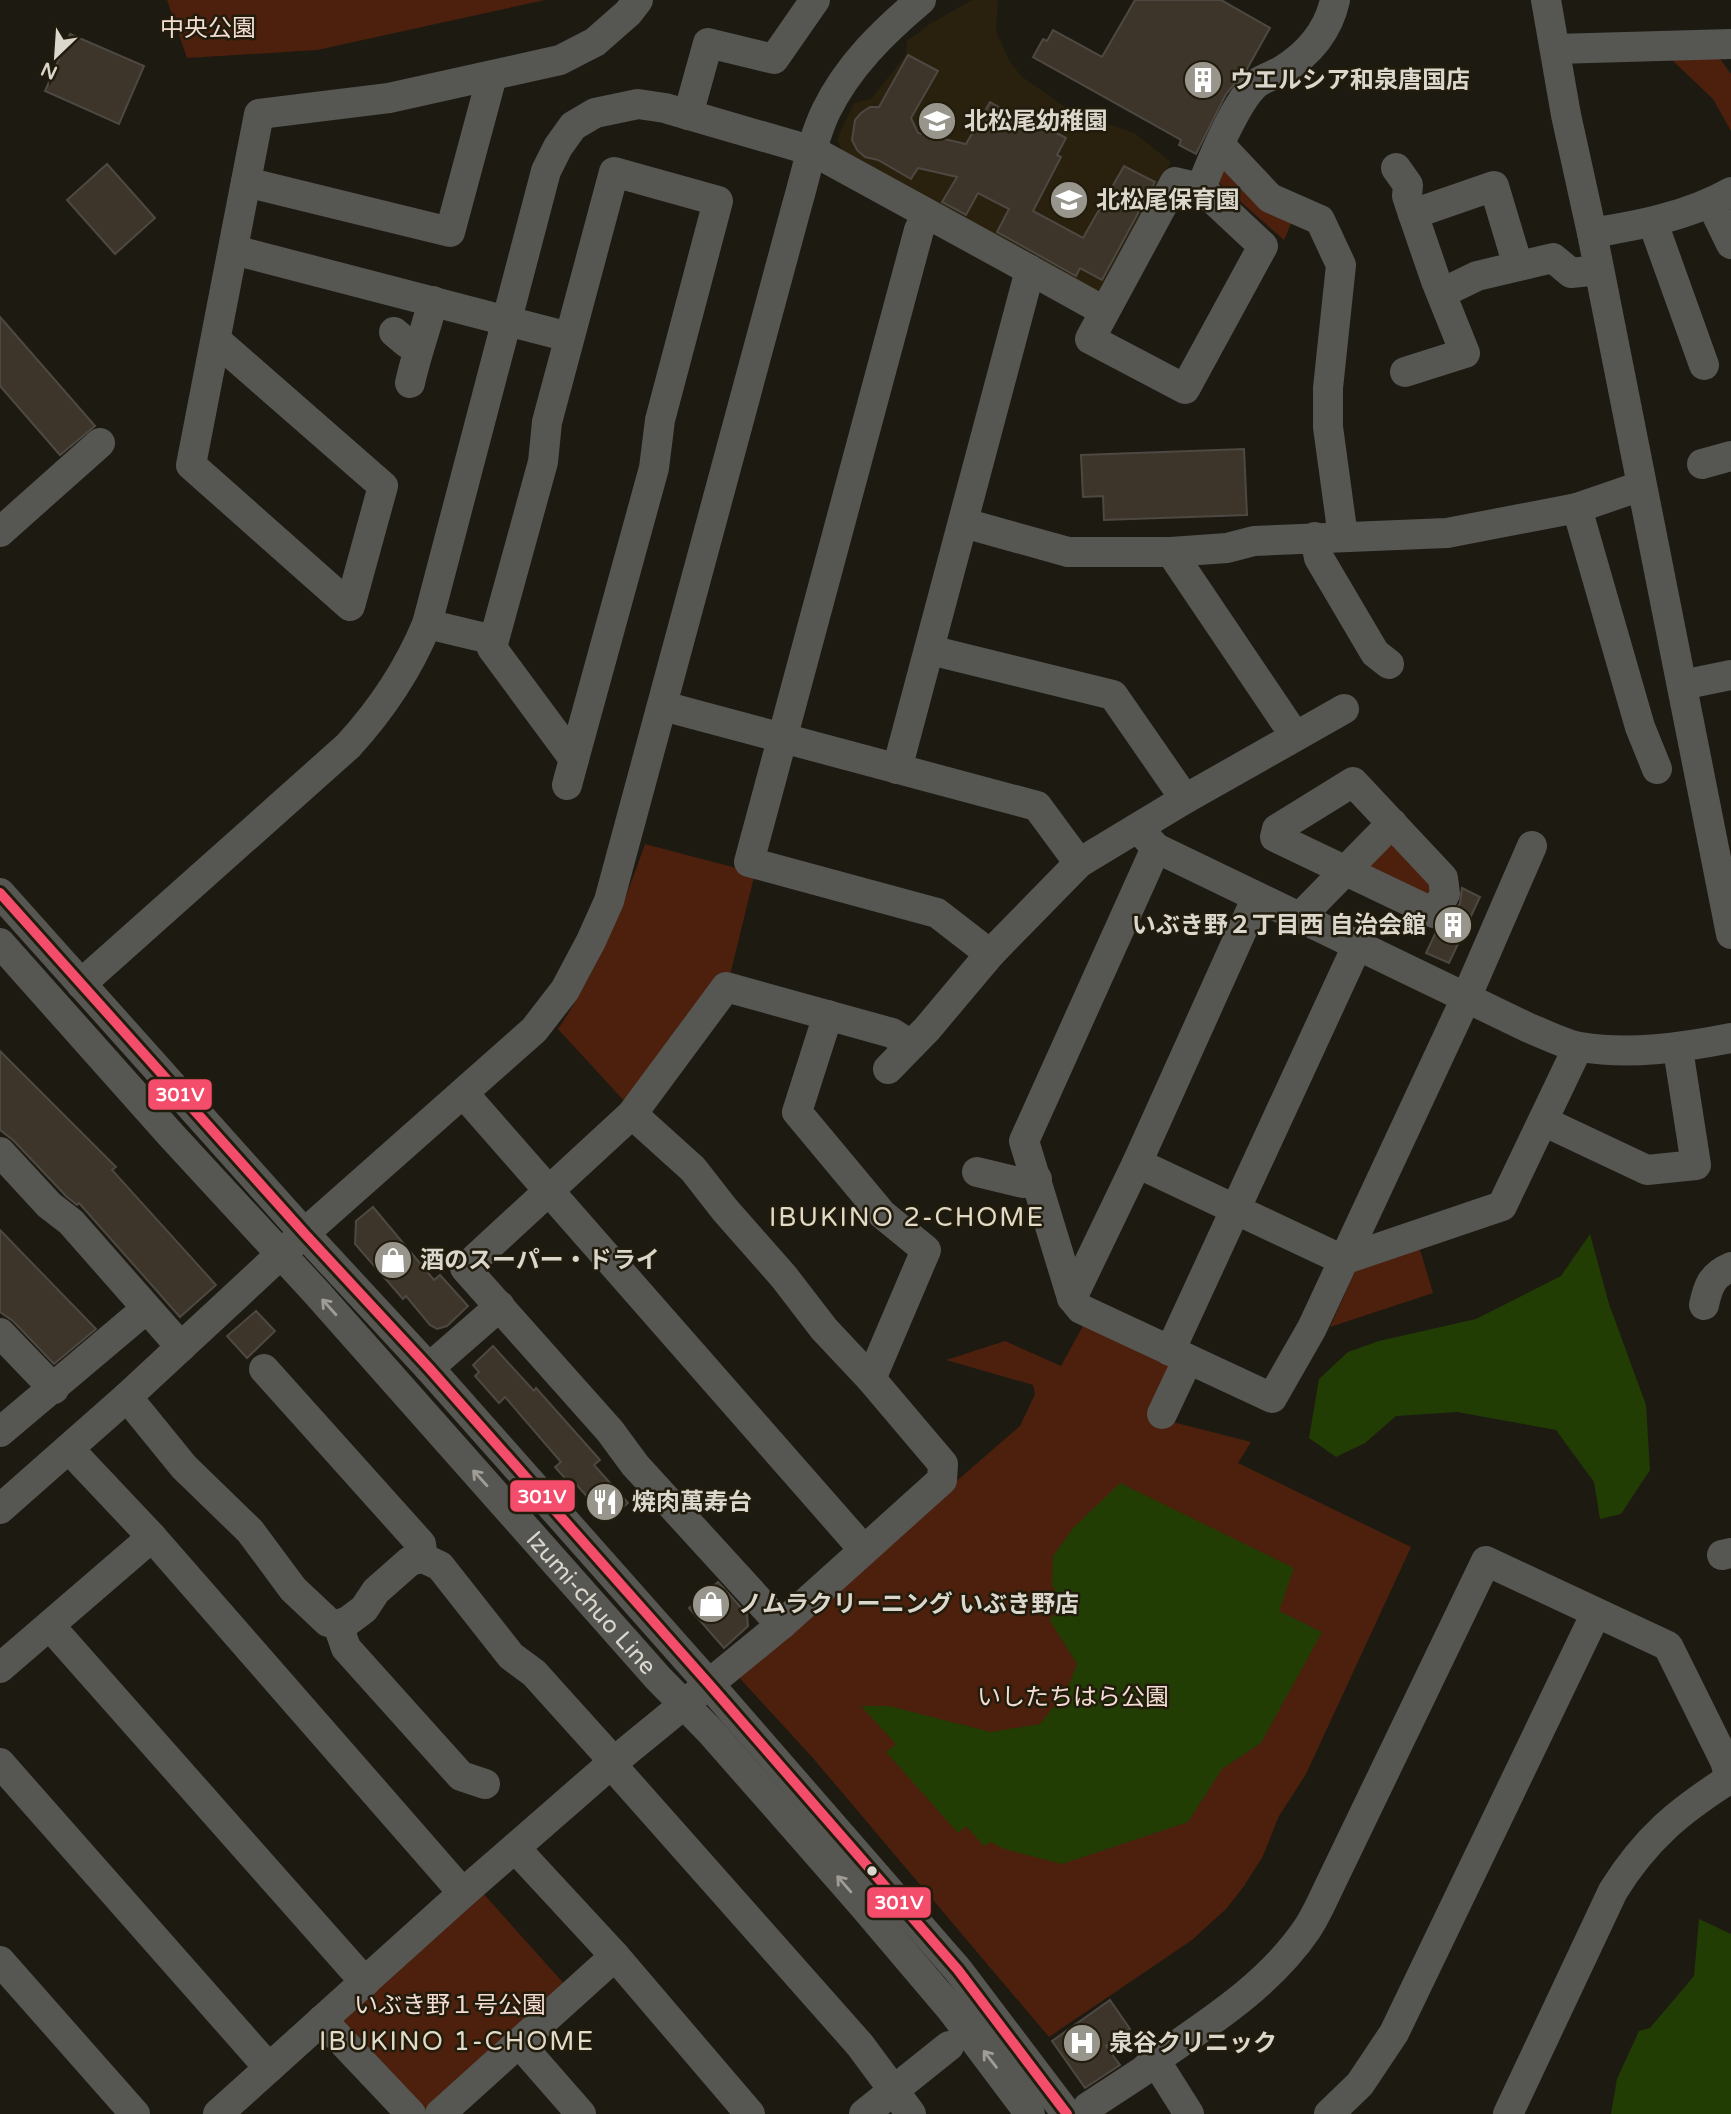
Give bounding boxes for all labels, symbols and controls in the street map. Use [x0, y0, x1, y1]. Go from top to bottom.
park label: 中央公園 [160, 14, 256, 43]
north arrow [21, 21, 91, 91]
text: N [38, 57, 61, 84]
building icon: ウエルシア和泉唐国店 [1182, 59, 1224, 101]
place label: ウエルシア和泉唐国店 [1230, 66, 1470, 95]
school or university icon: 北松尾幼稚園 [916, 100, 958, 142]
place label: 北松尾幼稚園 [964, 107, 1108, 136]
school or university icon: 北松尾保育園 [1048, 179, 1090, 221]
place label: 北松尾保育園 [1096, 186, 1240, 215]
building icon: いぶき野２丁目西 自治会館 [1432, 904, 1474, 946]
place label: いぶき野２丁目西 自治会館 [1132, 911, 1426, 940]
line badge: 301V [147, 1078, 213, 1111]
text: 301V [156, 1084, 205, 1106]
district label: IBUKINO 2-CHOME [769, 1202, 1045, 1233]
shop icon: 酒のスーパー・ドライ [372, 1239, 414, 1281]
place label: 酒のスーパー・ドライ [420, 1246, 660, 1275]
one-way arrow [321, 1298, 337, 1316]
one-way arrow [472, 1469, 488, 1487]
line badge: 301V [509, 1479, 576, 1513]
restaurant icon: 焼肉萬寿台 [584, 1481, 626, 1523]
text: 301V [518, 1486, 567, 1508]
place label: 焼肉萬寿台 [632, 1488, 752, 1517]
street label: Izumi-chuo Line [520, 1525, 662, 1681]
shop icon: ノムラクリーニング いぶき野店 [690, 1583, 732, 1625]
place label: ノムラクリーニング いぶき野店 [738, 1590, 1079, 1619]
park label: いしたちはら公園 [977, 1683, 1169, 1712]
unlabelled marker [865, 1864, 879, 1878]
one-way arrow [836, 1875, 852, 1893]
line badge: 301V [866, 1886, 932, 1919]
text: 301V [875, 1892, 924, 1914]
park label: いぶき野１号公園 [354, 1991, 546, 2020]
hospital icon: 泉谷クリニック [1061, 2022, 1103, 2064]
district label: IBUKINO 1-CHOME [319, 2026, 595, 2057]
place label: 泉谷クリニック [1109, 2029, 1277, 2058]
one-way arrow [982, 2050, 997, 2069]

